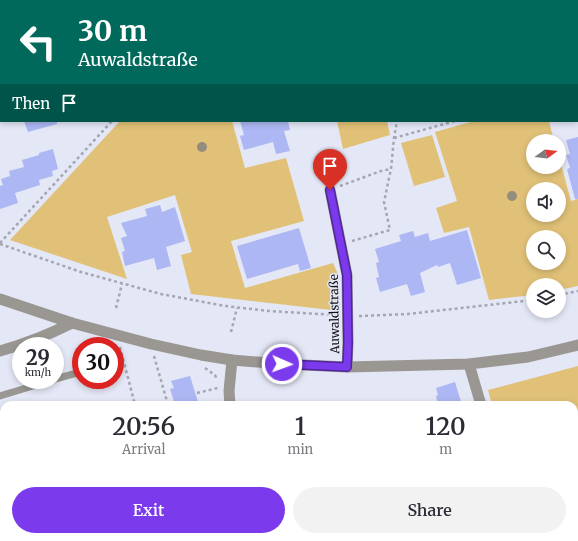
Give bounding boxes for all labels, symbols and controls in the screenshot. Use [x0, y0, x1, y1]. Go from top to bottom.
text: 30 m [78, 13, 147, 49]
icon: left [12, 16, 64, 68]
text: Auwaldstraße [78, 48, 198, 71]
icon: arrive [58, 92, 80, 114]
text: Then [12, 94, 50, 113]
north arrow [526, 134, 566, 174]
map controls [526, 134, 566, 318]
pin [313, 149, 347, 190]
icon: arrive [319, 155, 341, 177]
button: sound [526, 182, 566, 222]
button: search [526, 230, 566, 270]
street label: Auwaldstraße [326, 274, 342, 355]
button: layers [526, 278, 566, 318]
speed limit sign: 30 [72, 337, 124, 389]
position arrow [261, 343, 303, 385]
text: 29 [26, 345, 50, 370]
text: km/h [25, 366, 51, 379]
text: 20:56 [112, 411, 175, 442]
text: 1 [295, 411, 306, 442]
text: 120 [426, 411, 466, 442]
text: Arrival [122, 441, 165, 458]
text: min [287, 441, 313, 458]
text: m [439, 441, 452, 458]
button: Exit [12, 487, 285, 533]
button: Share [293, 487, 566, 533]

